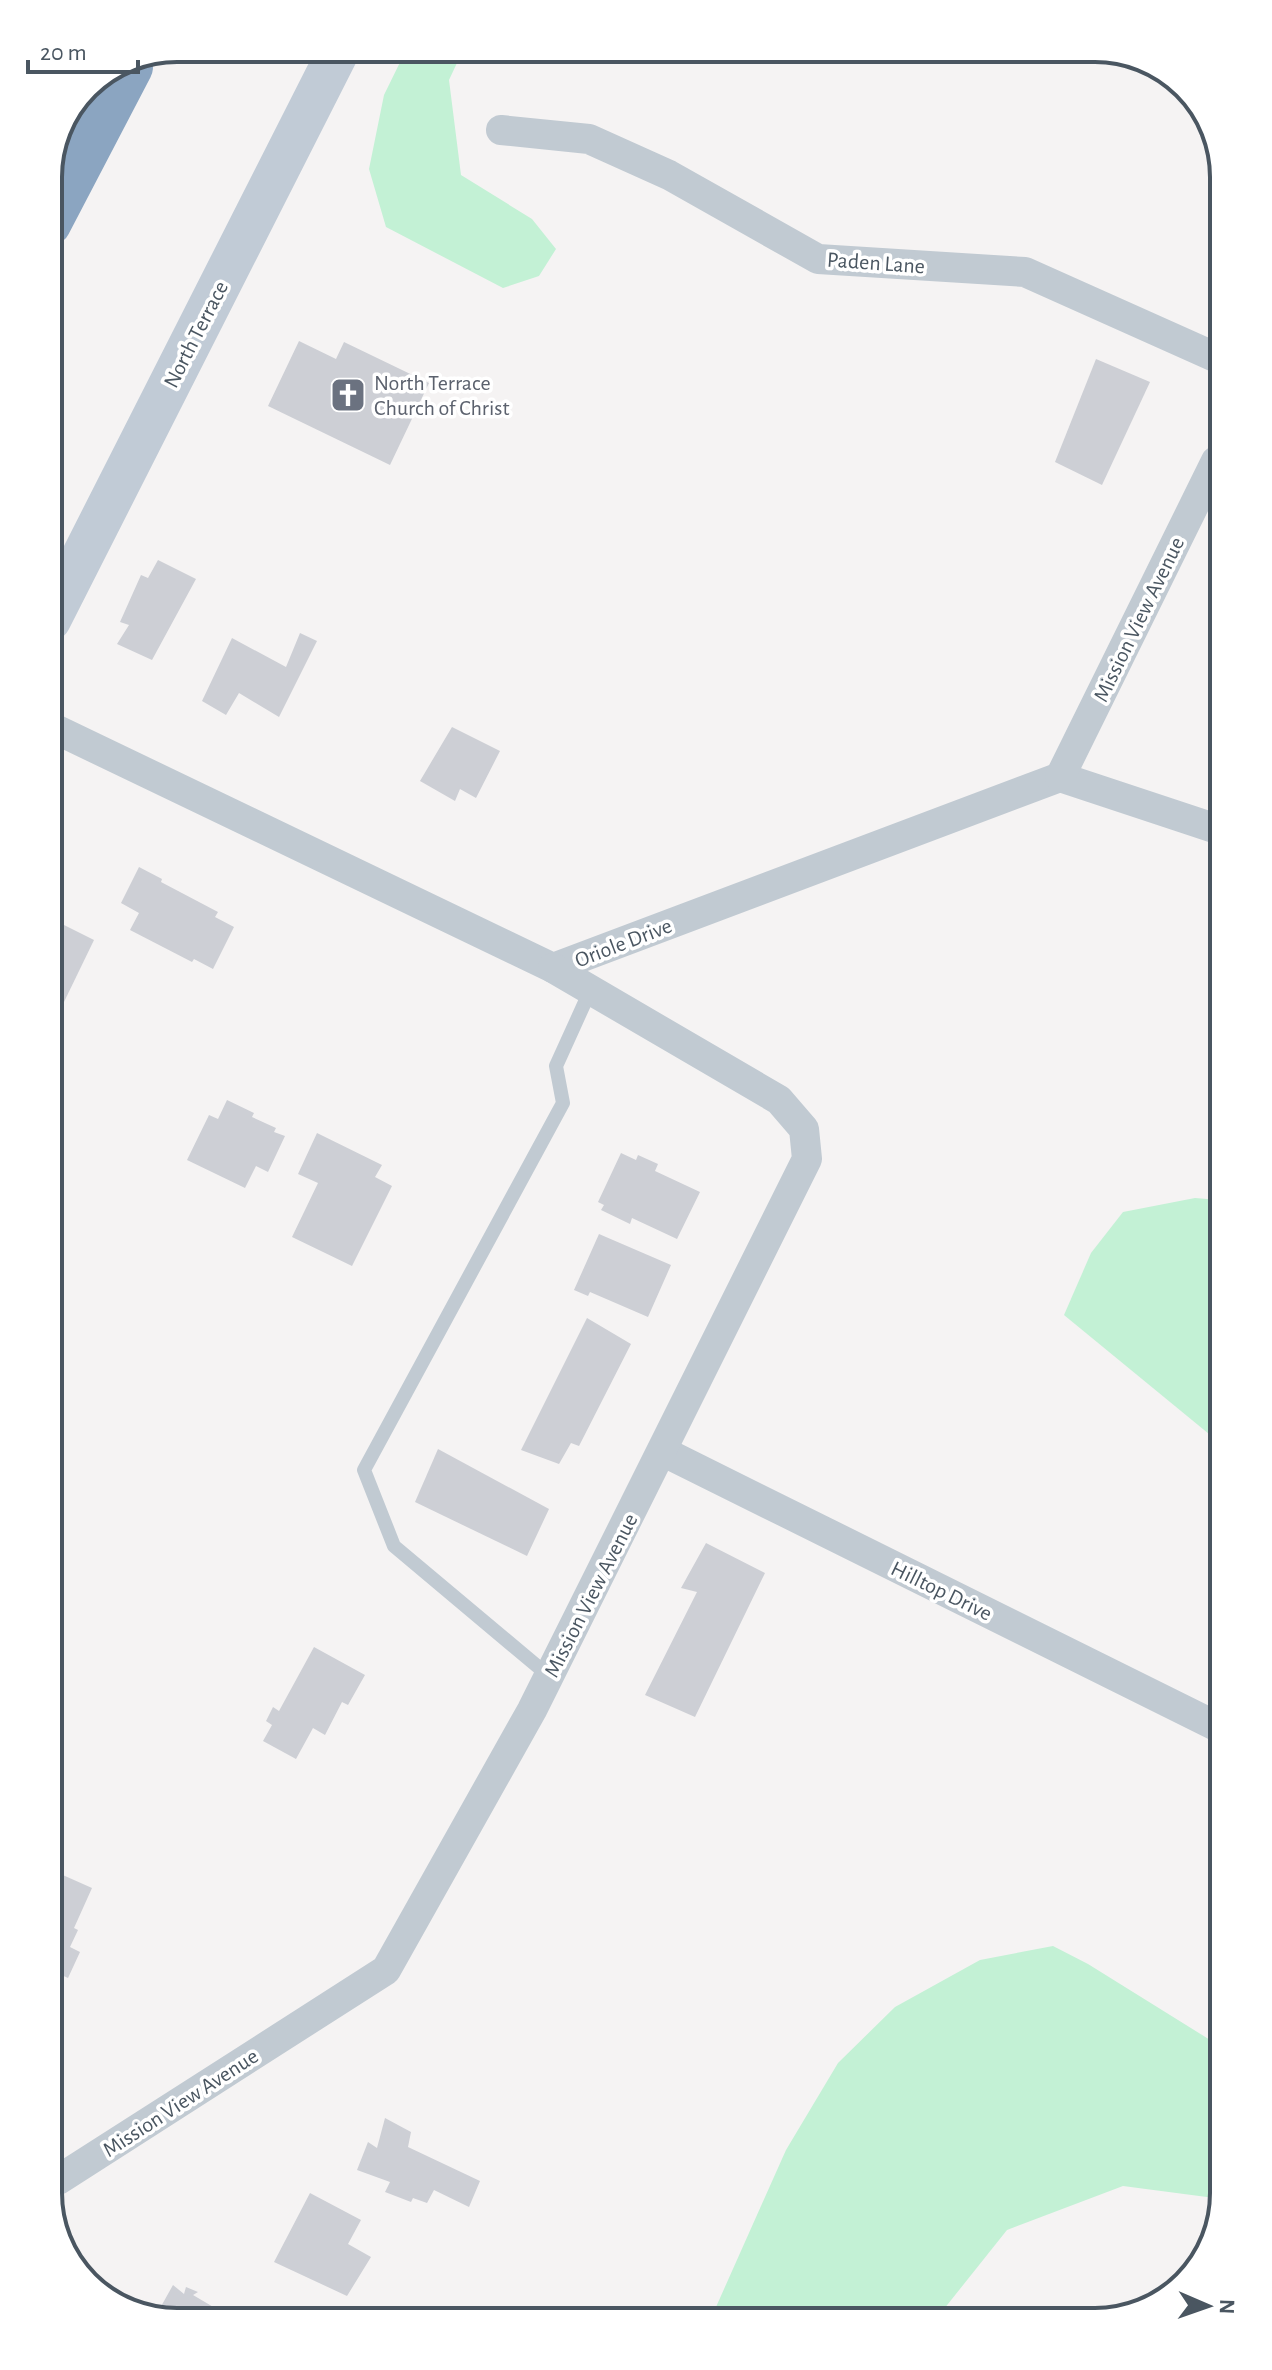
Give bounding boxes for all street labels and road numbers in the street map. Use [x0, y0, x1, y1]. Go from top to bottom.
street label: Paden Lane [826, 249, 926, 277]
street label: North Terrace [160, 278, 232, 391]
street label: Mission View Avenue [1089, 534, 1188, 705]
street label: Oriole Drive [572, 914, 675, 972]
street label: Mission View Avenue [540, 1510, 642, 1681]
street label: Hilltop Drive [888, 1557, 996, 1625]
street label: Mission View Avenue [99, 2045, 262, 2161]

